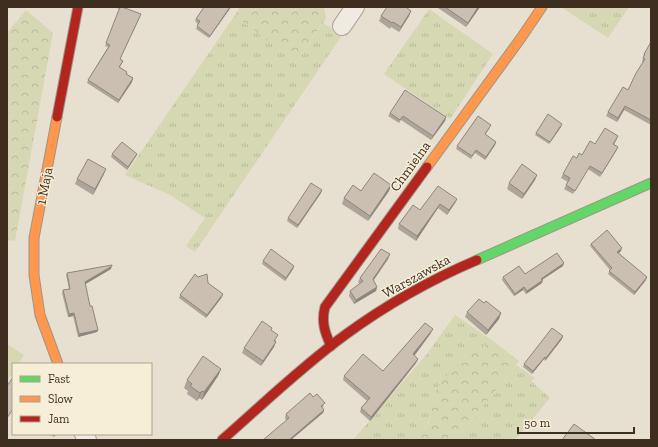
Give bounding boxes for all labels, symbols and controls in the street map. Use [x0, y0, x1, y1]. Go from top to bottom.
street label: Chmielna [386, 138, 434, 195]
street label: 1 Maja [33, 166, 56, 206]
street label: Warszawska [379, 251, 453, 302]
legend [12, 363, 152, 435]
text: Fast [48, 372, 71, 386]
text: Slow [48, 392, 74, 406]
scale bar [518, 409, 634, 435]
text: Jam [48, 412, 70, 426]
text: 50 m [524, 416, 551, 430]

